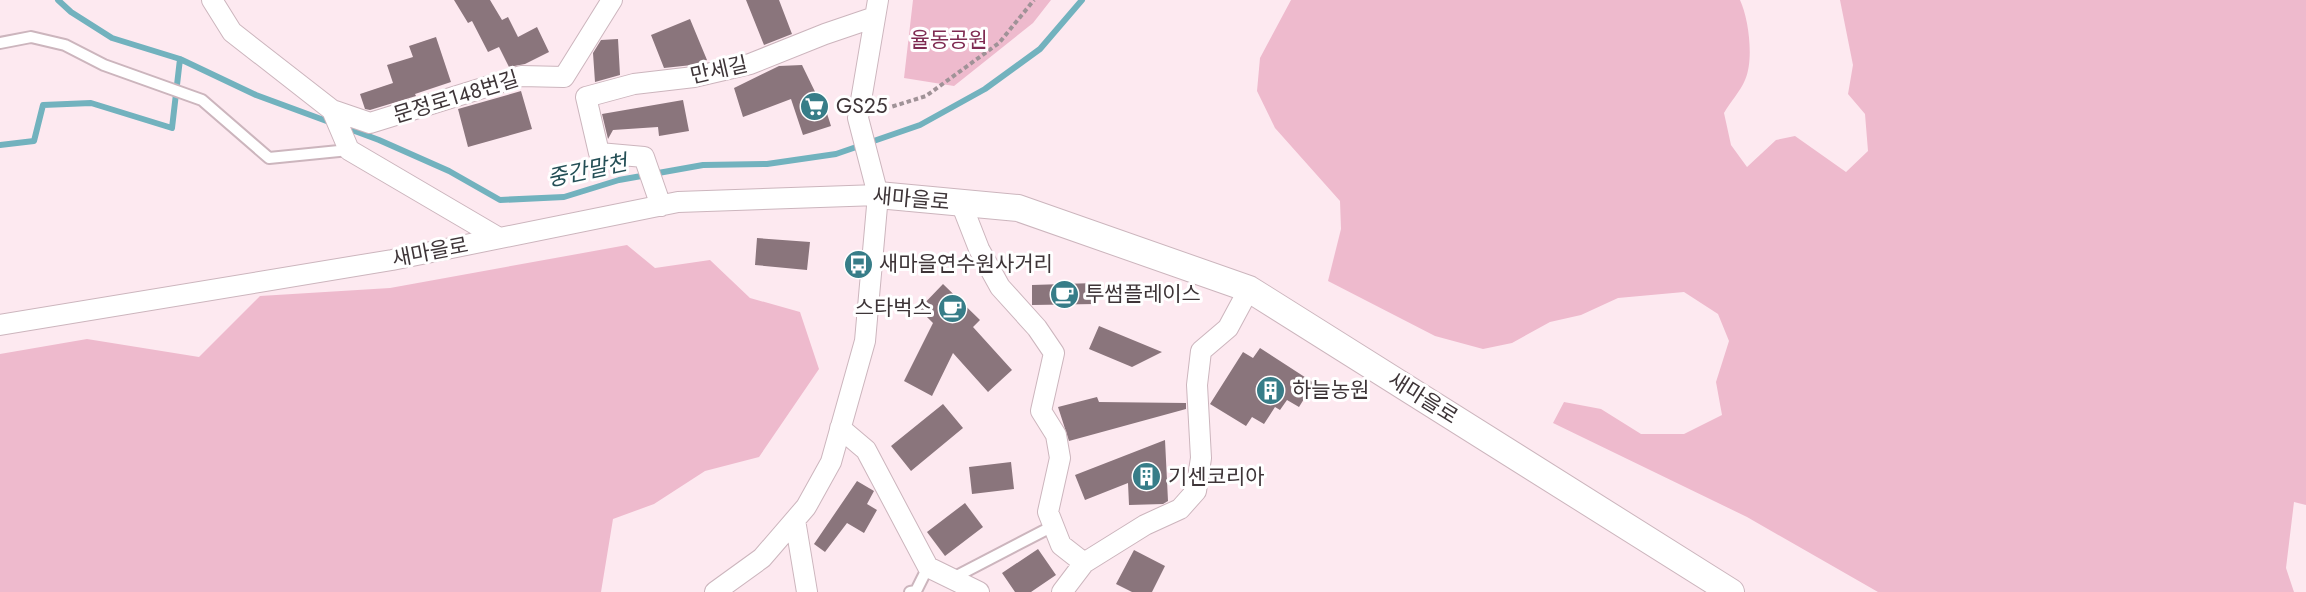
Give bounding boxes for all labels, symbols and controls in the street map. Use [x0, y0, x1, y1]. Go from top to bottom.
park label: 율동공원 [910, 25, 988, 55]
street label: 만세길 [687, 49, 751, 91]
street label: 문정로148번길 [390, 64, 522, 130]
supermarket icon: GS25 [799, 90, 831, 122]
place label: GS25 [836, 91, 888, 121]
water label: 중간말천 [544, 145, 633, 194]
street label: 새마을로 [871, 181, 951, 217]
street label: 새마을로 [389, 230, 471, 274]
bus stop icon: 새마을연수원사거리 [842, 248, 874, 280]
place label: 새마을연수원사거리 [879, 249, 1053, 279]
cafe icon: 투썸플레이스 [1048, 278, 1080, 310]
place label: 투썸플레이스 [1085, 279, 1201, 309]
cafe icon: 스타벅스 [937, 292, 969, 324]
place label: 스타벅스 [855, 293, 932, 323]
street label: 새마을로 [1382, 365, 1464, 431]
building icon: 하늘농원 [1255, 374, 1287, 406]
place label: 하늘농원 [1292, 375, 1369, 405]
building icon: 기센코리아 [1131, 461, 1163, 493]
place label: 기센코리아 [1168, 462, 1265, 492]

